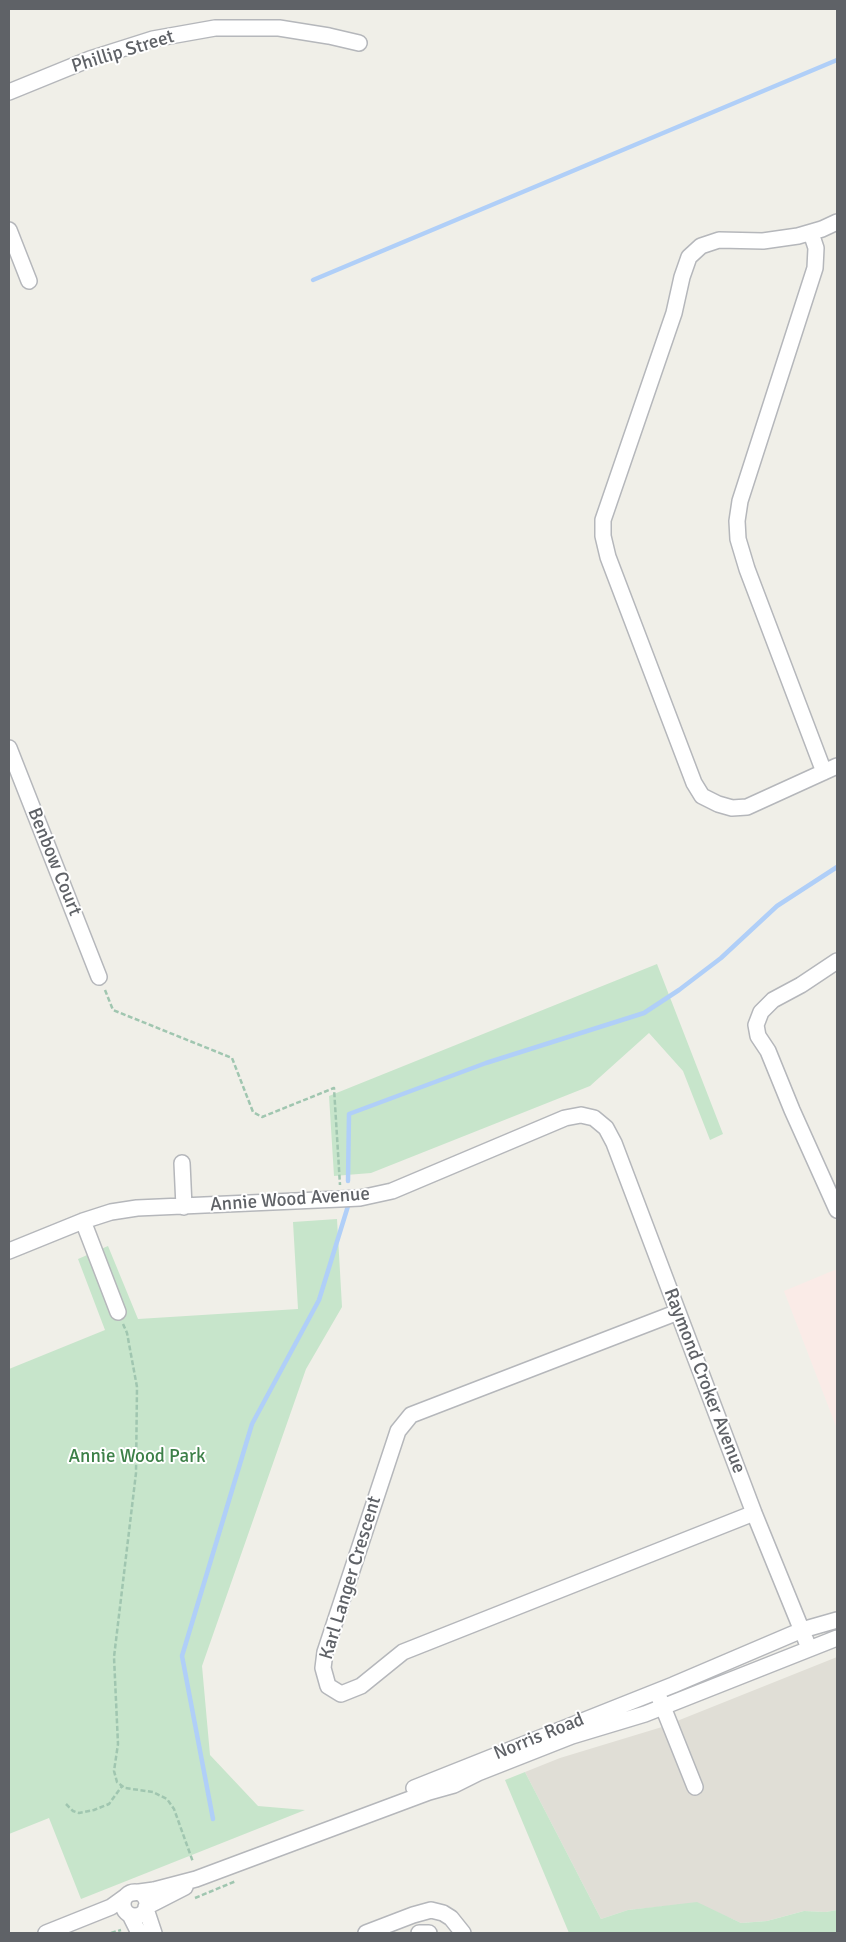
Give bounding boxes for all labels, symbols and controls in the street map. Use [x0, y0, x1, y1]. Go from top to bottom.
street label: Phillip Street [69, 26, 177, 78]
street label: Benbow Court [22, 805, 86, 919]
street label: Annie Wood Avenue [209, 1183, 371, 1217]
street label: Raymond Croker Avenue [658, 1285, 750, 1477]
park label: Annie Wood Park [68, 1446, 206, 1468]
street label: Karl Langer Crescent [315, 1494, 387, 1662]
street label: Norris Road [490, 1709, 588, 1765]

